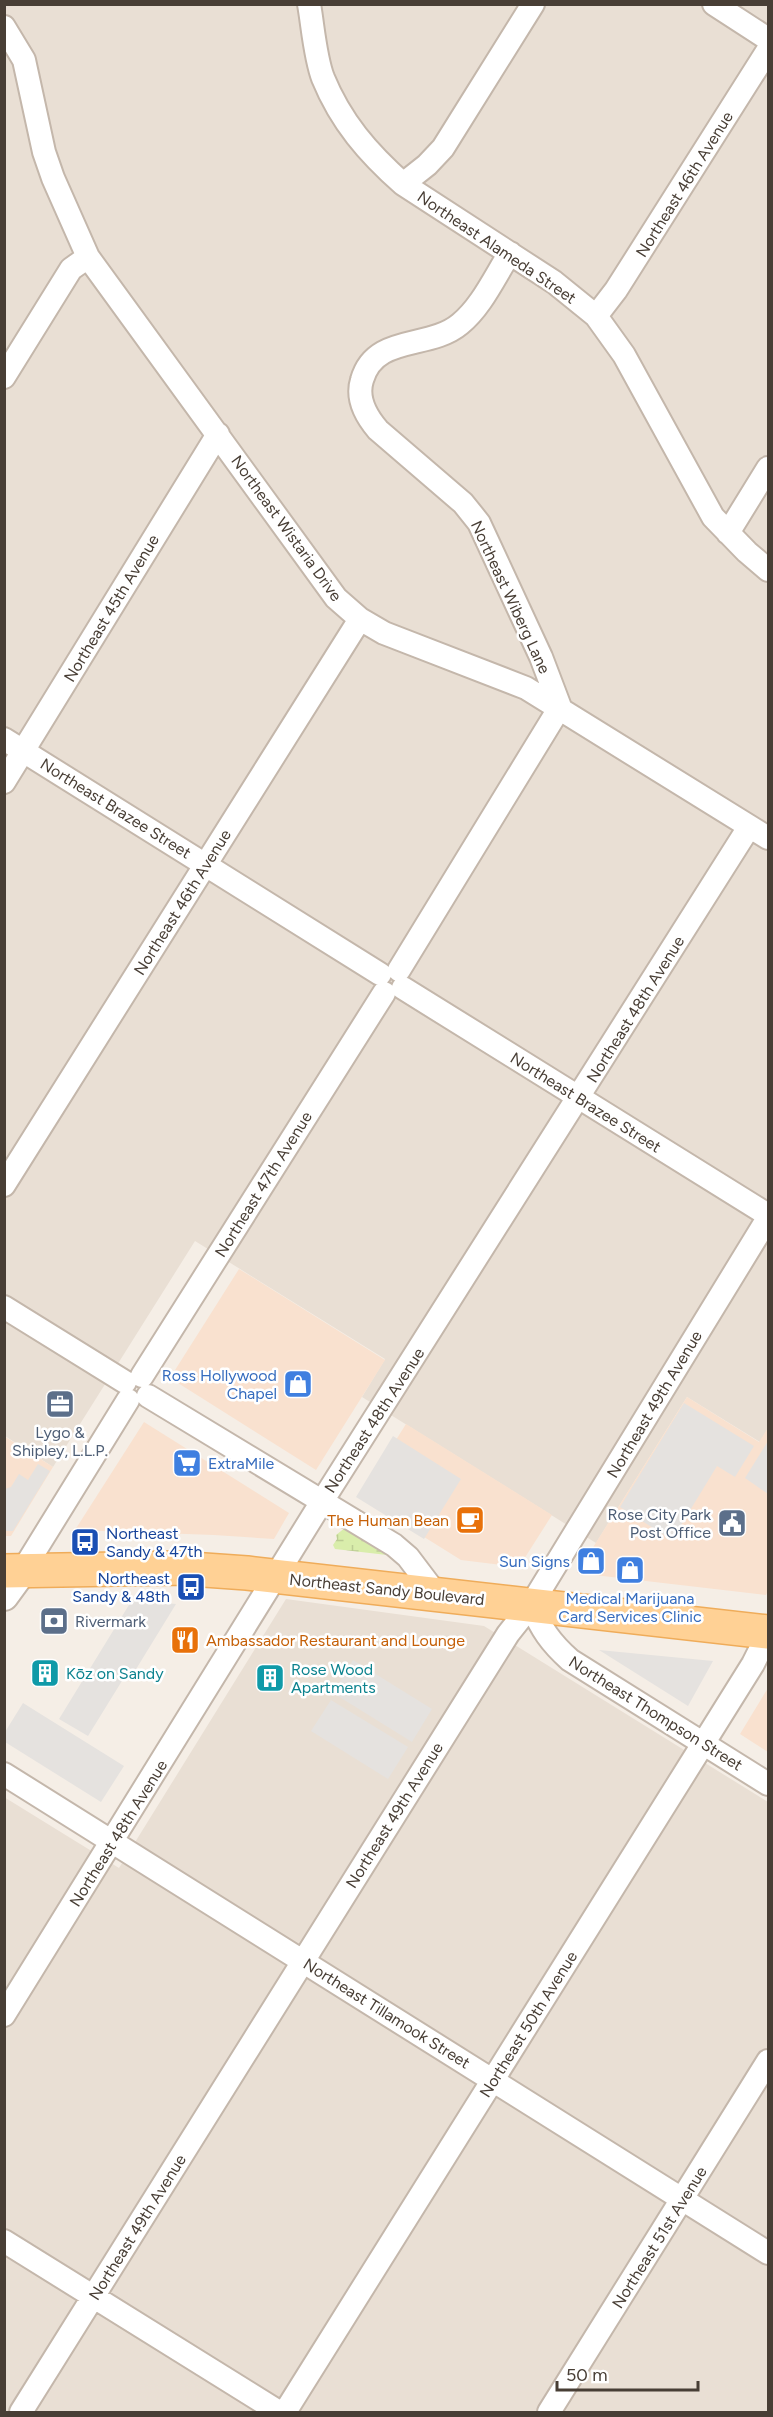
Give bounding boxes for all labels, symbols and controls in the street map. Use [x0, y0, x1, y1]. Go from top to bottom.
street label: Northeast 46th Avenue [632, 108, 737, 261]
street label: Northeast Alameda Street [414, 187, 580, 308]
street label: Northeast Wistaria Drive [227, 452, 346, 605]
street label: Northeast Wiberg Lane [467, 518, 554, 677]
street label: Northeast 45th Avenue [60, 531, 163, 685]
street label: Northeast Brazee Street [37, 754, 194, 863]
street label: Northeast 46th Avenue [130, 826, 235, 979]
street label: Northeast 48th Avenue [583, 932, 688, 1086]
street label: Northeast Brazee Street [507, 1048, 664, 1157]
street label: Northeast 47th Avenue [211, 1108, 316, 1261]
street label: Northeast 49th Avenue [603, 1327, 706, 1481]
street label: Northeast 48th Avenue [320, 1344, 429, 1496]
place label: Ross Hollywood Chapel [162, 1366, 277, 1403]
shop icon: Ross Hollywood Chapel [282, 1368, 314, 1400]
office icon: Lygo & Shipley, L.L.P. [44, 1388, 76, 1420]
place label: Lygo & Shipley, L.L.P. [12, 1423, 108, 1460]
supermarket icon: ExtraMile [171, 1447, 203, 1479]
place label: ExtraMile [208, 1454, 274, 1473]
cafe icon: The Human Bean [454, 1504, 486, 1536]
place label: Rose City Park Post Office [607, 1505, 711, 1542]
public building icon: Rose City Park Post Office [716, 1507, 748, 1539]
place label: The Human Bean [327, 1511, 449, 1530]
place label: Northeast Sandy & 47th [106, 1524, 202, 1561]
bus stop icon: Northeast Sandy & 47th [69, 1526, 101, 1558]
shop icon: Sun Signs [575, 1545, 607, 1577]
place label: Sun Signs [499, 1552, 570, 1571]
shop icon: Medical Marijuana Card Services Clinic [614, 1554, 646, 1586]
place label: Northeast Sandy & 48th [72, 1569, 170, 1606]
street label: Northeast Sandy Boulevard [288, 1570, 485, 1609]
bus stop icon: Northeast Sandy & 48th [175, 1571, 207, 1603]
place label: Medical Marijuana Card Services Clinic [558, 1589, 702, 1626]
bank icon: Rivermark [38, 1605, 70, 1637]
place label: Rivermark [75, 1612, 146, 1631]
restaurant icon: Ambassador Restaurant and Lounge [169, 1624, 201, 1656]
place label: Ambassador Restaurant and Lounge [206, 1631, 465, 1650]
street label: Northeast Thompson Street [565, 1652, 746, 1775]
building icon: Kōz on Sandy [29, 1657, 61, 1689]
place label: Rose Wood Apartments [291, 1660, 376, 1697]
building icon: Rose Wood Apartments [254, 1662, 286, 1694]
place label: Kōz on Sandy [66, 1664, 164, 1683]
street label: Northeast 49th Avenue [342, 1739, 447, 1892]
street label: Northeast 48th Avenue [66, 1756, 171, 1910]
street label: Northeast 50th Avenue [476, 1947, 581, 2101]
street label: Northeast Tillamook Street [300, 1954, 474, 2073]
street label: Northeast 49th Avenue [85, 2151, 190, 2304]
street label: Northeast 51st Avenue [608, 2163, 711, 2312]
scale bar [557, 2354, 698, 2392]
text: 50 m [566, 2364, 608, 2386]

